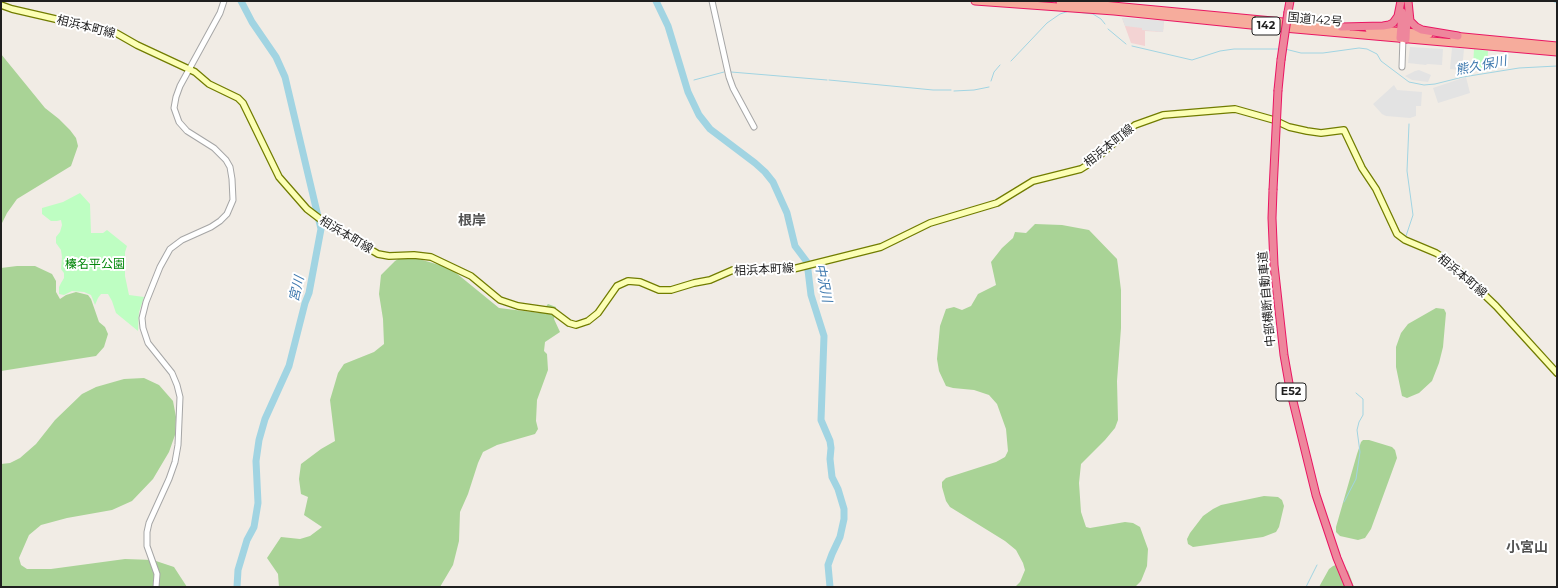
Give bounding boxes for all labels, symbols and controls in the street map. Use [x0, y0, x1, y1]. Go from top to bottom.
street label: 国道142号 [1287, 10, 1343, 30]
street label: 相浜本町線 [55, 13, 117, 41]
road number: 142 [1252, 17, 1280, 35]
water label: 熊久保川 [1454, 53, 1508, 79]
street label: 相浜本町線 [1081, 122, 1137, 170]
street label: 相浜本町線 [317, 213, 375, 257]
district label: 根岸 [458, 213, 486, 229]
street label: 中部横断自動車道 [1256, 251, 1278, 347]
street label: 相浜本町線 [1434, 251, 1490, 301]
park label: 榛名平公園 [65, 257, 125, 271]
street label: 相浜本町線 [734, 261, 794, 279]
water label: 中沢川 [811, 262, 835, 304]
water label: 宮川 [286, 275, 308, 303]
road number: E52 [1276, 383, 1306, 401]
district label: 小宮山 [1506, 540, 1548, 556]

